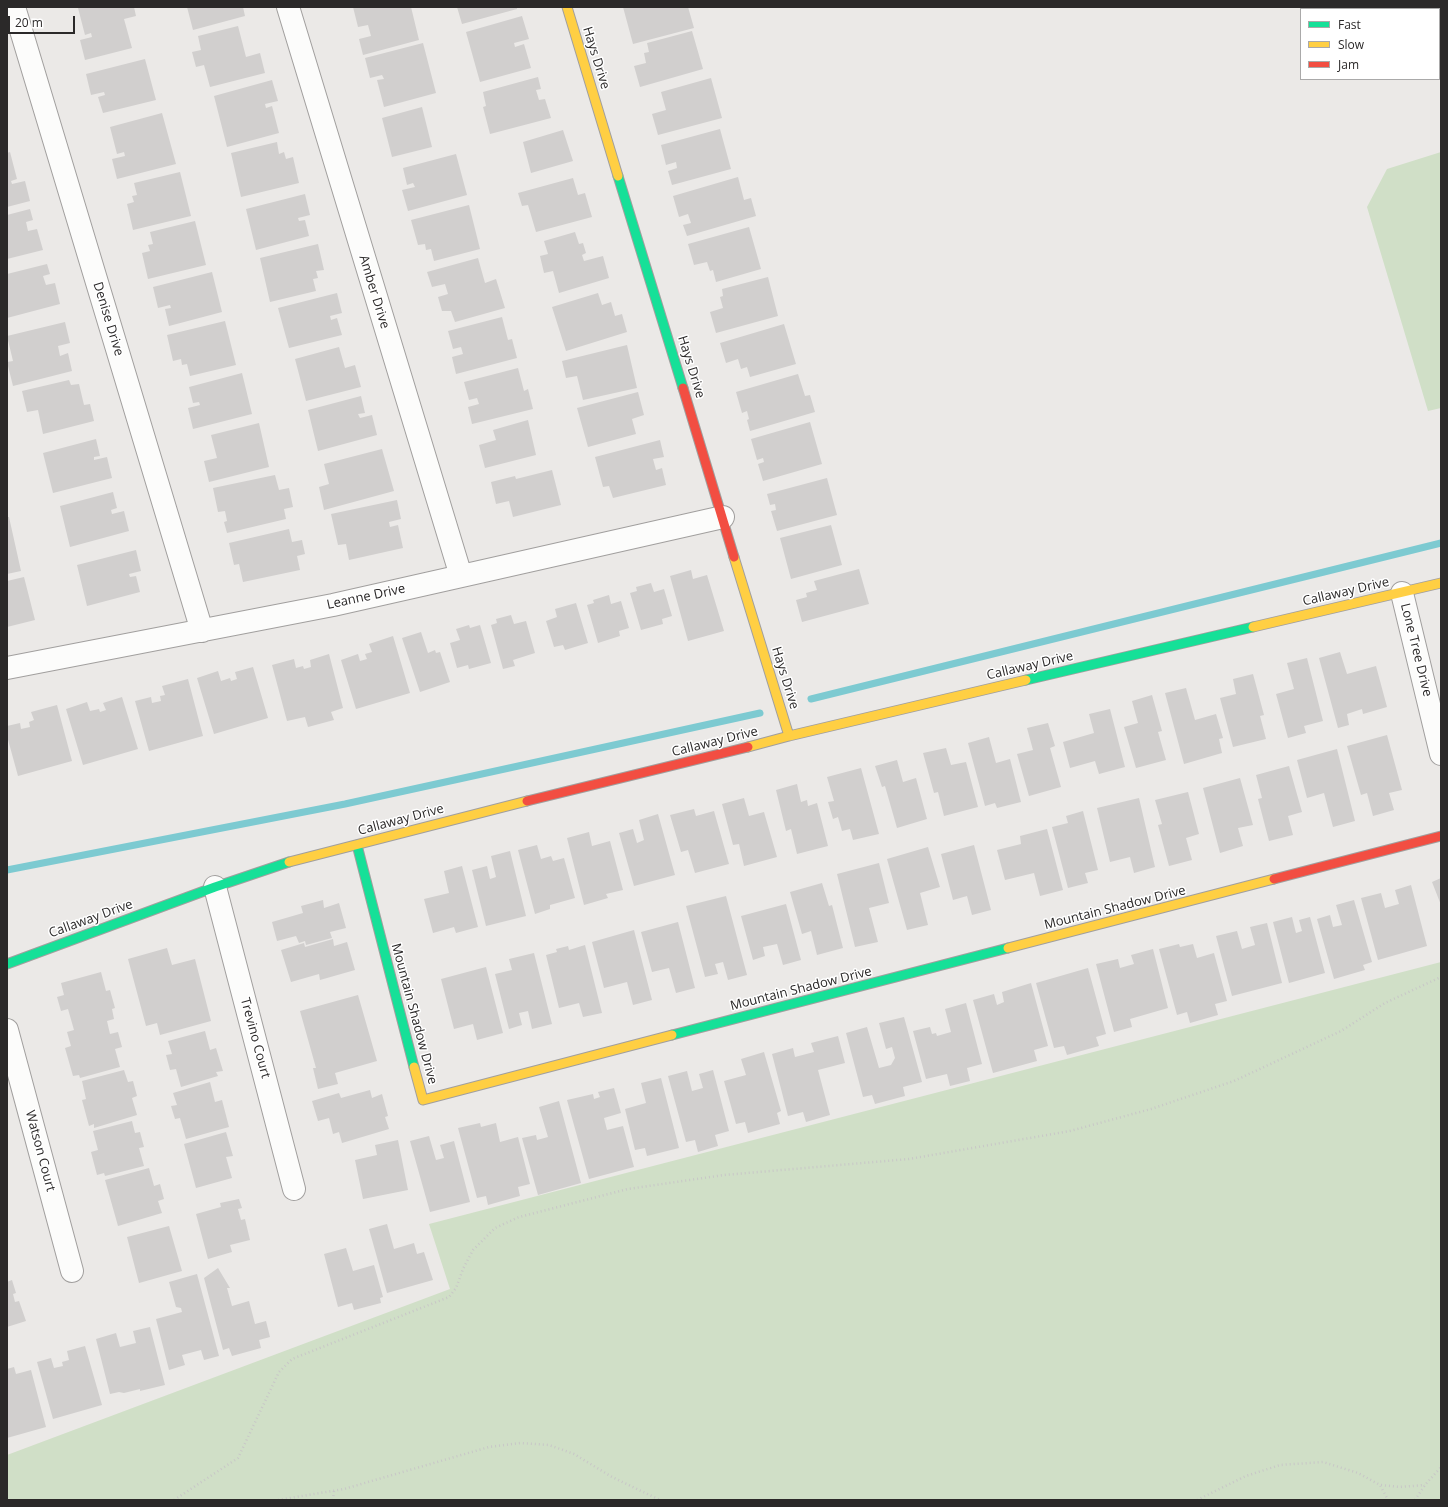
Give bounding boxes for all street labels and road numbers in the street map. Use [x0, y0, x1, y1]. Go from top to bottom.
street label: Hays Drive [579, 25, 613, 91]
street label: Amber Drive [355, 253, 393, 331]
street label: Denise Drive [89, 280, 127, 358]
street label: Hays Drive [674, 334, 708, 400]
street label: Callaway Drive [1301, 574, 1391, 610]
street label: Leanne Drive [325, 581, 407, 613]
street label: Lone Tree Drive [1397, 602, 1435, 698]
street label: Hays Drive [768, 645, 802, 711]
street label: Callaway Drive [985, 648, 1075, 684]
street label: Callaway Drive [670, 724, 760, 760]
street label: Callaway Drive [356, 801, 446, 839]
street label: Mountain Shadow Drive [1043, 883, 1187, 933]
street label: Callaway Drive [47, 897, 135, 941]
street label: Mountain Shadow Drive [388, 942, 440, 1086]
street label: Mountain Shadow Drive [729, 964, 873, 1014]
street label: Trevino Court [237, 996, 273, 1080]
street label: Watson Court [22, 1109, 58, 1193]

